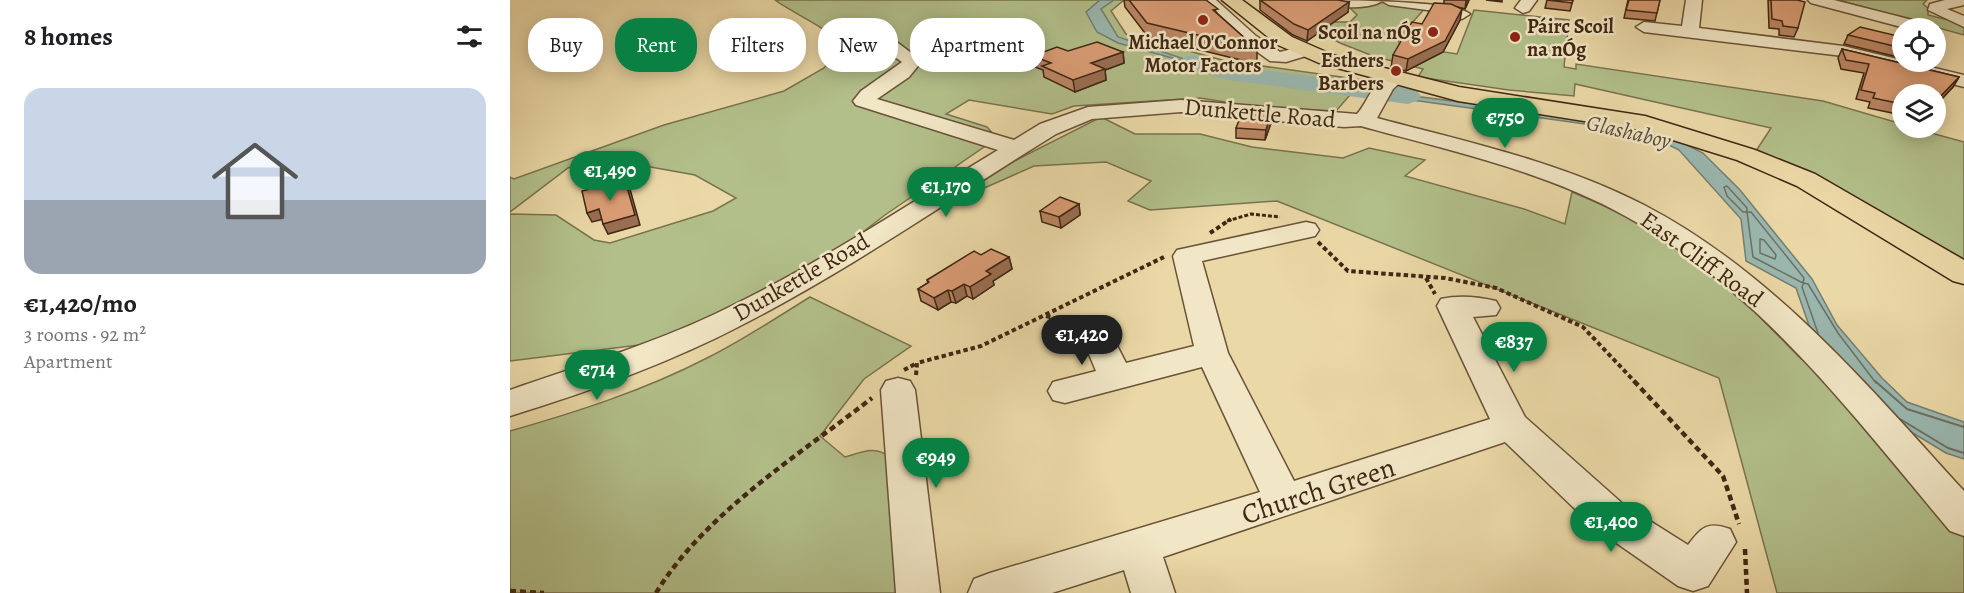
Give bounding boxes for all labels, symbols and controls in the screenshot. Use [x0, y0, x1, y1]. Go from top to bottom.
marker: Michael O'Connor Motor Factors [1196, 13, 1210, 27]
place label: Páirc Scoil na nÓg [1527, 13, 1615, 63]
chip: Buy [528, 18, 603, 72]
chip: Rent [615, 18, 697, 72]
chip: Filters [709, 18, 806, 72]
chip: New [818, 18, 898, 72]
chip: Apartment [910, 18, 1045, 72]
map controls [1892, 18, 1946, 138]
button: locate [1892, 18, 1946, 72]
text: 8 homes [24, 19, 113, 54]
place label: Scoil na nÓg [1318, 19, 1422, 46]
icon: filters [453, 20, 486, 53]
marker: Scoil na nÓg [1426, 25, 1440, 39]
place label: Michael O'Connor Motor Factors [1128, 29, 1278, 79]
marker: Páirc Scoil na nÓg [1508, 30, 1522, 44]
place label: Esthers Barbers [1318, 47, 1384, 97]
marker: Esthers Barbers [1389, 64, 1403, 78]
button: layers [1892, 84, 1946, 138]
street label: Dunkettle Road [1183, 90, 1337, 136]
pin: €750 [1469, 98, 1541, 149]
text: €750 [1486, 104, 1524, 131]
water label: Glashaboy [1583, 108, 1674, 156]
icon: home [201, 127, 309, 235]
pin: €1,490 [561, 151, 659, 202]
text: €1,490 [584, 157, 636, 184]
pin: €1,170 [897, 167, 995, 218]
text: €1,170 [921, 173, 971, 200]
street label: East Cliff Road [1634, 204, 1770, 315]
street label: Dunkettle Road [727, 225, 875, 329]
text: €1,420/mo [24, 286, 137, 321]
pin: €1,420 [1033, 315, 1131, 366]
text: 3 rooms · 92 m² [24, 321, 146, 348]
text: €1,420 [1055, 321, 1109, 348]
pin: €837 [1478, 322, 1550, 373]
text: €837 [1495, 328, 1533, 355]
text: Apartment [24, 348, 113, 375]
pin: €714 [561, 350, 633, 401]
text: €714 [579, 356, 615, 383]
pin: €949 [900, 438, 972, 489]
text: €949 [916, 444, 956, 471]
street label: Church Green [1237, 448, 1400, 534]
pin: €1,400 [1562, 502, 1660, 553]
text: €1,400 [1584, 508, 1638, 535]

